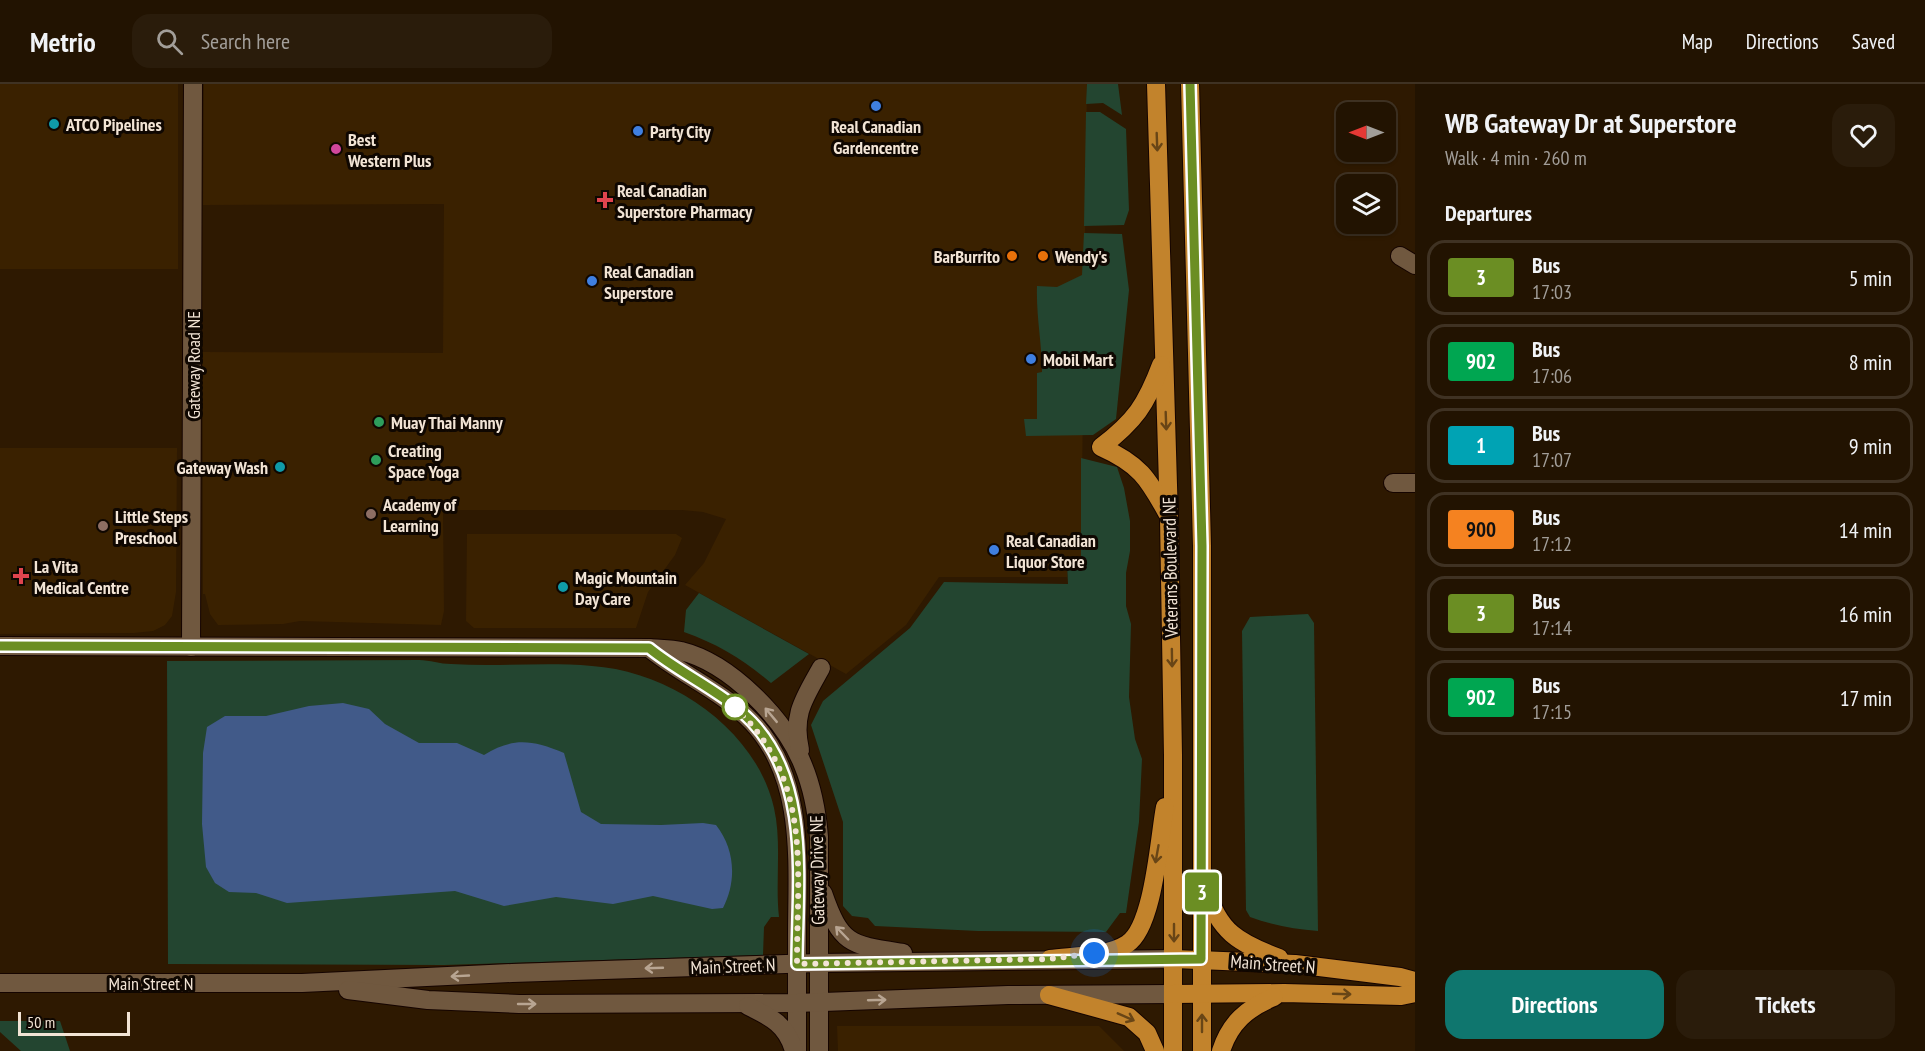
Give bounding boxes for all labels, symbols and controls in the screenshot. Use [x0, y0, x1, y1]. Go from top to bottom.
search box [132, 14, 552, 68]
text: Metrio [30, 23, 96, 60]
icon: search [153, 25, 186, 58]
text: Search here [201, 27, 290, 55]
text: Map [1682, 28, 1713, 55]
text: Directions [1746, 28, 1819, 55]
text: Saved [1852, 28, 1895, 55]
marker: Real Canadian Gardencentre [869, 99, 883, 113]
north arrow [1336, 102, 1396, 162]
map controls [1336, 102, 1396, 234]
text: WB Gateway Dr at Superstore [1445, 104, 1737, 141]
button: heart [1832, 104, 1895, 167]
place label: ATCO Pipelines [65, 113, 162, 136]
place label: Real Canadian Gardencentre [831, 115, 921, 159]
marker: ATCO Pipelines [47, 117, 61, 131]
place label: Party City [650, 120, 711, 143]
marker: Party City [631, 124, 645, 138]
place label: Best Western Plus [347, 128, 431, 172]
one-way arrow [1151, 132, 1163, 152]
marker: Best Western Plus [329, 142, 343, 156]
text: Walk · 4 min · 260 m [1445, 145, 1587, 171]
button: layers [1336, 174, 1396, 234]
place label: Real Canadian Superstore Pharmacy [617, 179, 753, 223]
marker: Real Canadian Superstore Pharmacy [598, 193, 612, 207]
text: Departures [1445, 199, 1532, 227]
place label: BarBurrito [934, 245, 1000, 268]
place label: Wendy's [1054, 245, 1107, 268]
marker: BarBurrito [1005, 249, 1019, 263]
marker: Wendy's [1036, 249, 1050, 263]
text: Bus [1532, 251, 1560, 279]
place label: Real Canadian Superstore [604, 260, 694, 304]
text: 3 [1476, 264, 1486, 291]
text: 5 min [1849, 264, 1892, 292]
marker: Real Canadian Superstore [585, 274, 599, 288]
text: 17:03 [1532, 279, 1572, 305]
street label: Gateway Road NE [182, 311, 205, 419]
text: Bus [1532, 335, 1560, 363]
place label: Mobil Mart [1043, 348, 1114, 371]
text: 902 [1466, 348, 1496, 375]
text: 8 min [1849, 348, 1892, 376]
marker: Mobil Mart [1024, 352, 1038, 366]
text: 17:06 [1532, 363, 1572, 389]
place label: Muay Thai Manny [391, 411, 504, 434]
one-way arrow [1160, 411, 1172, 431]
marker: Muay Thai Manny [372, 415, 386, 429]
text: Bus [1532, 419, 1560, 447]
text: 1 [1476, 432, 1486, 459]
text: 9 min [1849, 432, 1892, 460]
place label: Creating Space Yoga [388, 439, 459, 483]
text: 17:07 [1532, 447, 1572, 473]
marker: Creating Space Yoga [369, 453, 383, 467]
place label: Gateway Wash [176, 456, 268, 479]
marker: Gateway Wash [273, 460, 287, 474]
place label: Academy of Learning [382, 493, 457, 537]
street label: Veterans Boulevard NE [1157, 497, 1183, 638]
text: Bus [1532, 503, 1560, 531]
place label: Little Steps Preschool [115, 505, 188, 549]
marker: Academy of Learning [364, 507, 378, 521]
text: 900 [1466, 516, 1496, 543]
text: 14 min [1839, 516, 1892, 544]
marker: Little Steps Preschool [96, 519, 110, 533]
place label: Real Canadian Liquor Store [1006, 529, 1096, 573]
text: 17:12 [1532, 531, 1572, 557]
marker: Real Canadian Liquor Store [987, 543, 1001, 557]
place label: La Vita Medical Centre [34, 555, 129, 599]
place label: Magic Mountain Day Care [575, 566, 677, 610]
marker: La Vita Medical Centre [12, 567, 30, 585]
marker: Magic Mountain Day Care [556, 580, 570, 594]
text: Bus [1532, 587, 1560, 615]
text: 3 [1476, 600, 1486, 627]
text: 16 min [1839, 600, 1892, 628]
text: 17:14 [1532, 615, 1572, 641]
one-way arrow [1166, 648, 1177, 668]
text: Bus [1532, 671, 1560, 699]
text: 902 [1466, 684, 1496, 711]
text: 17 min [1840, 684, 1892, 712]
unlabelled marker [722, 694, 748, 720]
text: 17:15 [1532, 699, 1572, 725]
one-way arrow [764, 708, 778, 723]
street label: Gateway Drive NE [805, 815, 829, 925]
one-way arrow [1151, 844, 1162, 864]
line badge: 3 [1182, 872, 1222, 912]
text: 3 [1197, 879, 1207, 906]
one-way arrow [1168, 923, 1180, 943]
one-way arrow [835, 925, 849, 940]
your location [1079, 938, 1109, 968]
street label: Main Street N [1230, 950, 1316, 978]
street label: Main Street N [690, 953, 776, 979]
one-way arrow [645, 963, 665, 974]
one-way arrow [450, 970, 470, 981]
button: Directions [1445, 970, 1664, 1039]
button: Tickets [1676, 970, 1895, 1039]
street label: Main Street N [108, 972, 194, 995]
one-way arrow [1332, 989, 1352, 1000]
one-way arrow [867, 995, 887, 1006]
one-way arrow [516, 998, 536, 1010]
scale bar [18, 1009, 130, 1036]
text: 50 m [27, 1012, 55, 1032]
one-way arrow [1116, 1012, 1134, 1023]
one-way arrow [1196, 1013, 1208, 1033]

